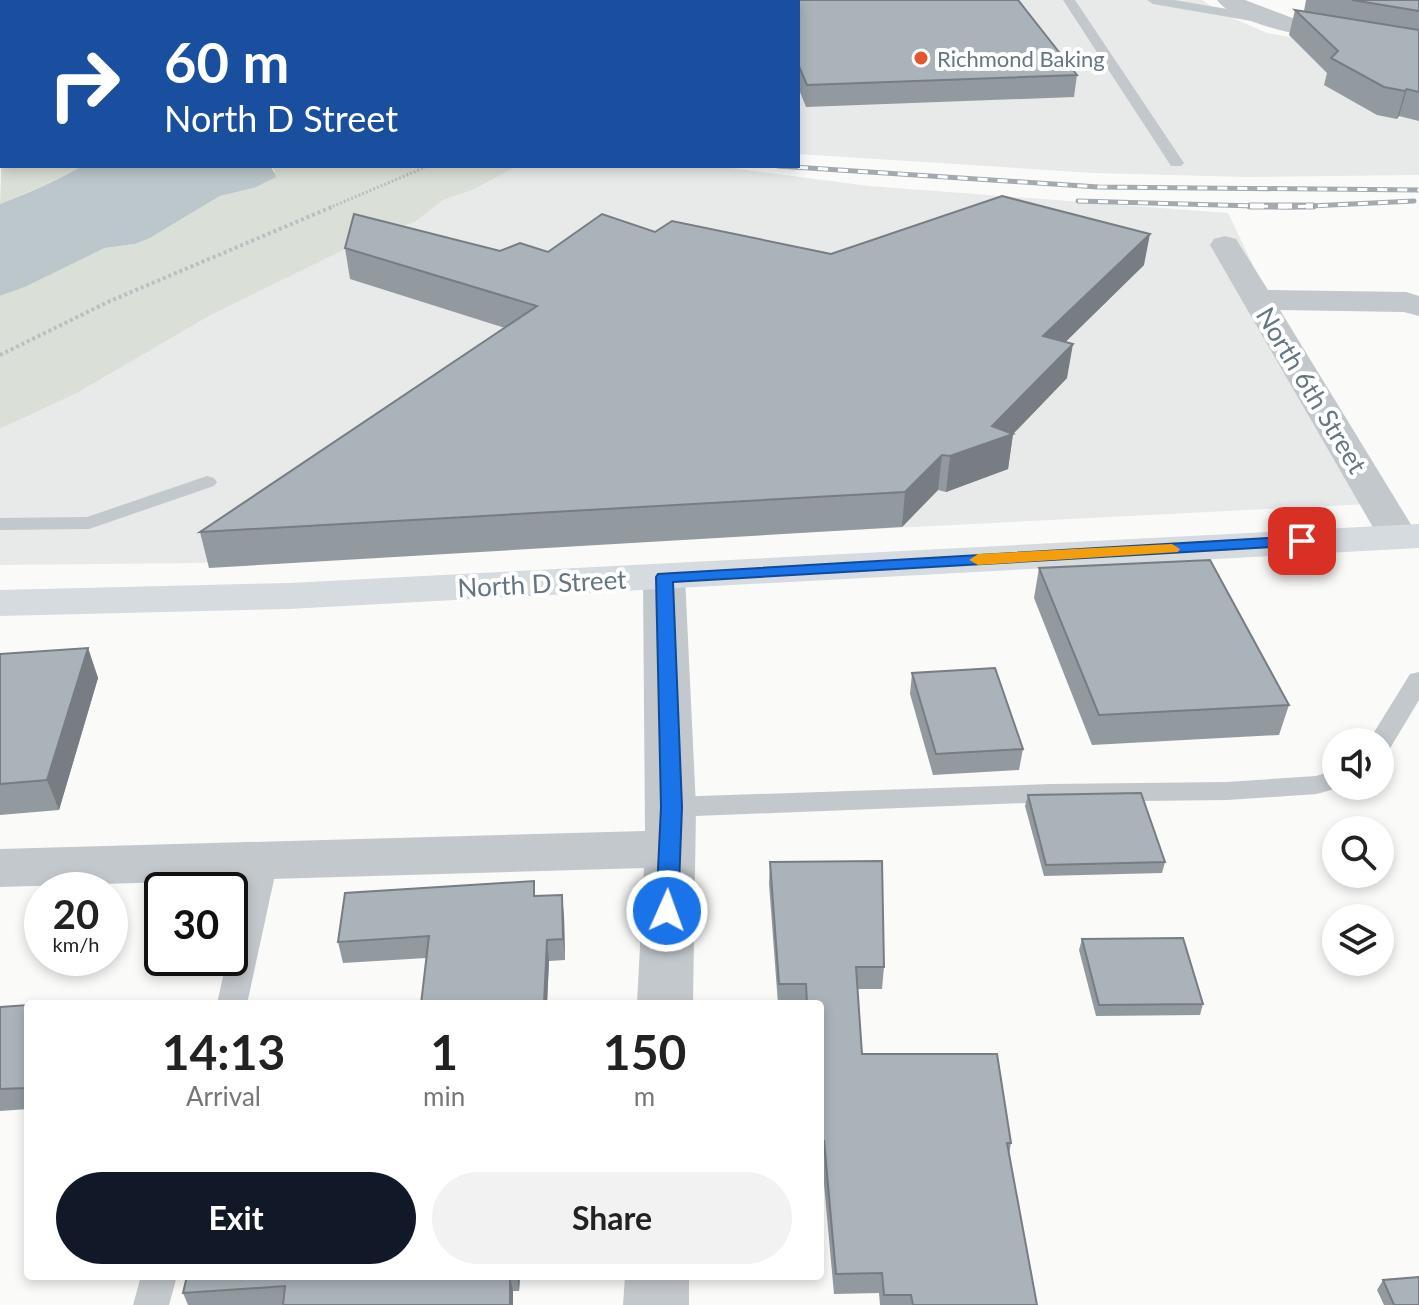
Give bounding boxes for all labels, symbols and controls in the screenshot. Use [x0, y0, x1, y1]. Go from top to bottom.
text: 60 m [164, 28, 289, 95]
icon: right [32, 32, 136, 136]
place label: Richmond Baking [937, 45, 1105, 72]
marker: Richmond Baking [912, 49, 930, 67]
text: North D Street [164, 96, 398, 140]
street label: North 6th Street [1250, 301, 1375, 479]
pin [1268, 507, 1336, 575]
icon: arrive [1280, 519, 1324, 563]
street label: North D Street [457, 563, 628, 603]
map controls [1322, 728, 1394, 976]
button: sound [1322, 728, 1394, 800]
button: search [1322, 816, 1394, 888]
position arrow [625, 869, 709, 953]
speed limit sign: 30 [144, 872, 248, 976]
text: 20 [53, 890, 99, 938]
button: layers [1322, 904, 1394, 976]
text: km/h [53, 932, 99, 956]
text: 14:13 [162, 1023, 285, 1080]
text: 1 [430, 1023, 458, 1080]
text: 150 [603, 1023, 686, 1080]
text: Arrival [186, 1080, 261, 1112]
text: min [423, 1080, 465, 1112]
text: m [634, 1080, 655, 1112]
button: Exit [56, 1172, 416, 1264]
button: Share [432, 1172, 792, 1264]

